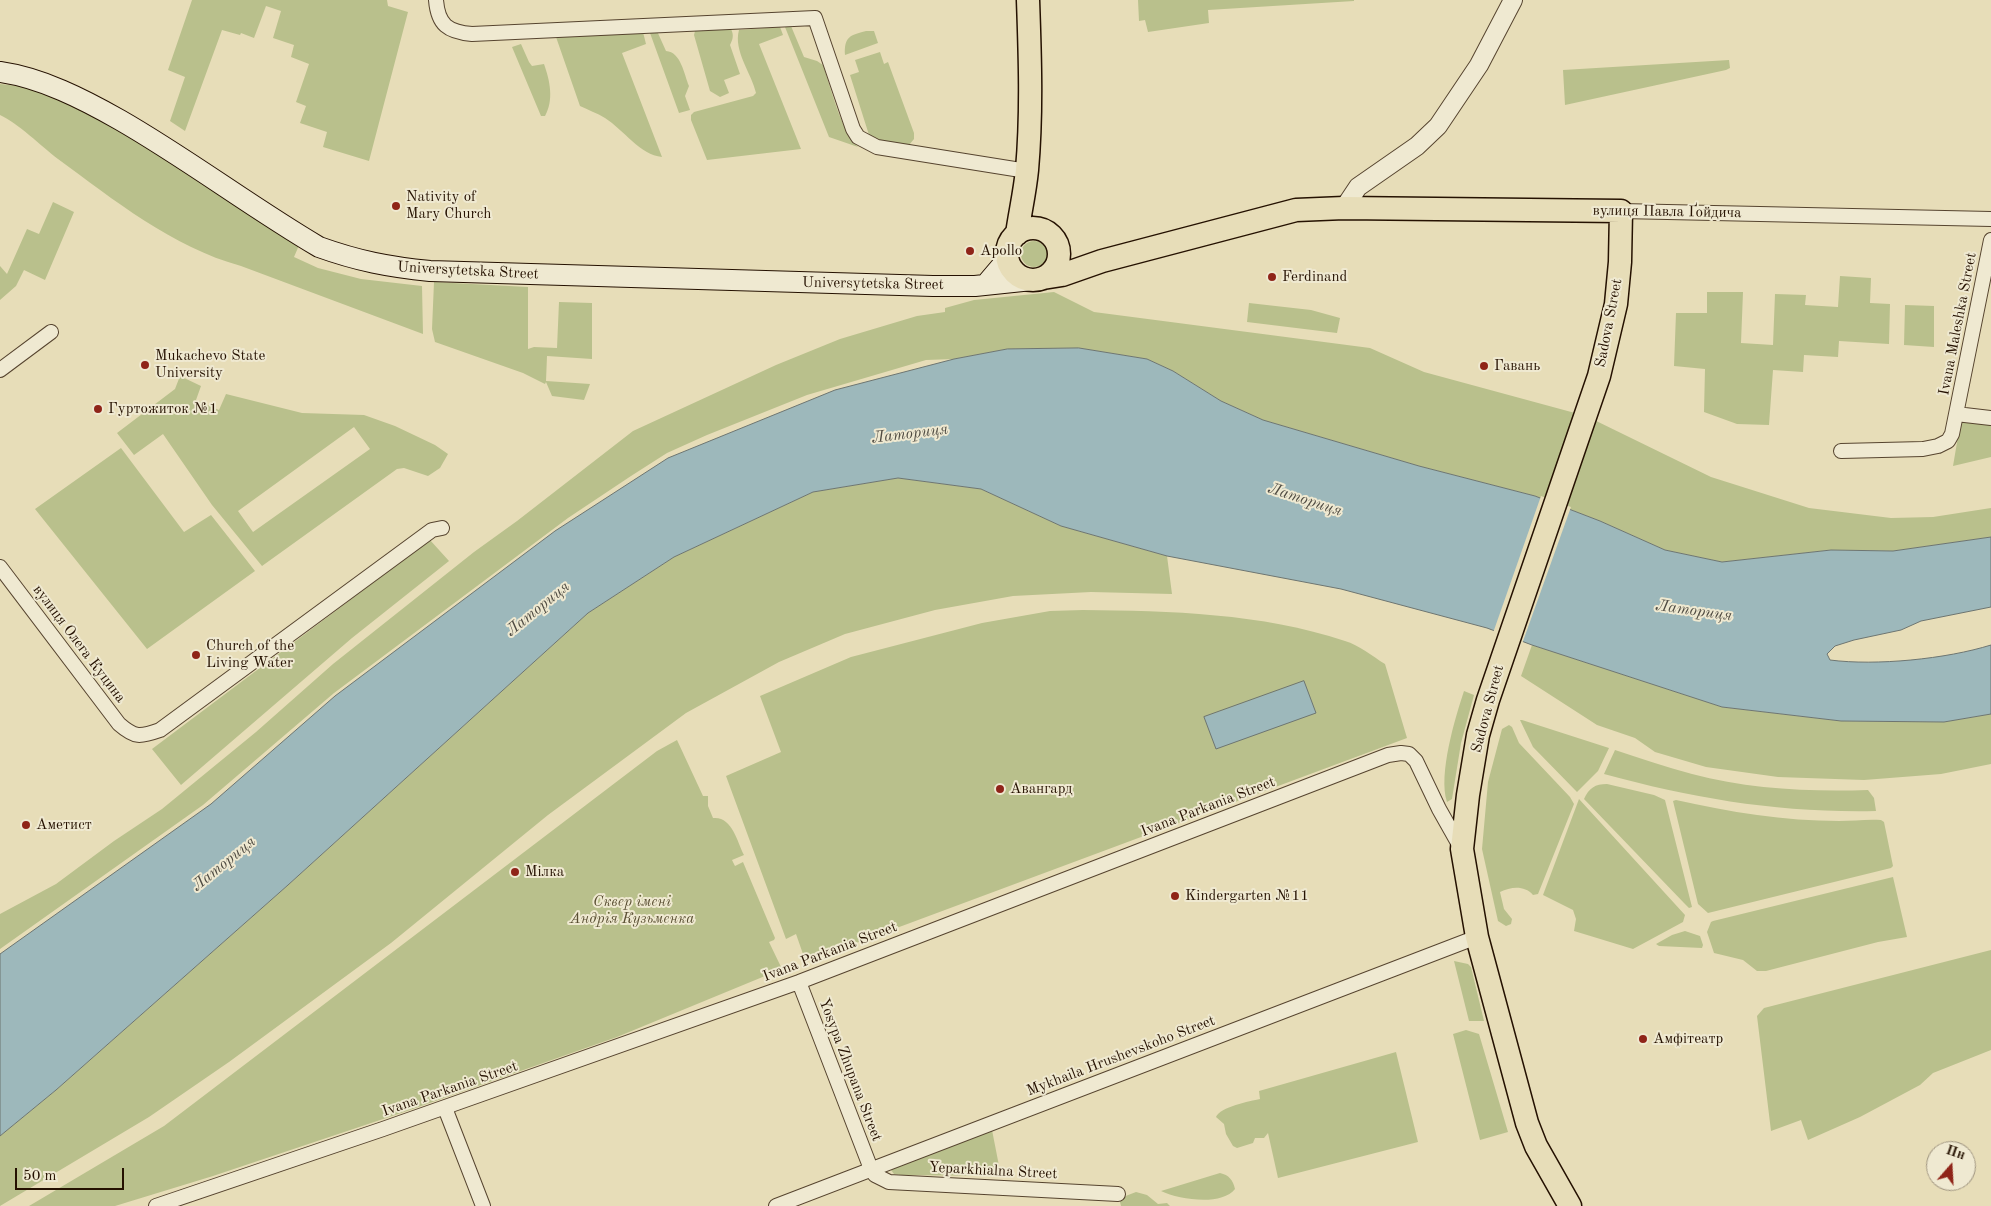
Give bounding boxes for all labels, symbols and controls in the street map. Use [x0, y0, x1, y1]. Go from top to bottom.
place label: Nativity of Mary Church [406, 188, 491, 223]
marker: Nativity of Mary Church [390, 200, 402, 212]
street label: вулиця Павла Ґойдича [1592, 202, 1742, 222]
place label: Apollo [980, 242, 1022, 260]
marker: Apollo [964, 245, 976, 257]
street label: Ivana Maleshka Street [1935, 251, 1981, 397]
street label: Universytetska Street [397, 258, 539, 284]
place label: Ferdinand [1282, 268, 1347, 286]
marker: Ferdinand [1266, 271, 1278, 283]
street label: Universytetska Street [802, 274, 944, 294]
street label: Sadova Street [1592, 277, 1626, 369]
place label: Mukachevo State University [155, 347, 265, 382]
place label: Гавань [1494, 357, 1540, 375]
marker: Mukachevo State University [139, 359, 151, 371]
marker: Гавань [1478, 360, 1490, 372]
place label: Гуртожиток №1 [108, 400, 218, 418]
marker: Гуртожиток №1 [92, 403, 104, 415]
water label: Латориця [871, 420, 949, 448]
water label: Латориця [1265, 479, 1345, 521]
water label: Латориця [502, 577, 574, 641]
street label: вулиця Олега Куцина [29, 581, 129, 707]
water label: Латориця [1655, 596, 1733, 626]
place label: Church of the Living Water [206, 637, 294, 672]
marker: Church of the Living Water [190, 649, 202, 661]
street label: Sadova Street [1468, 663, 1508, 755]
street label: Ivana Parkania Street [1138, 773, 1278, 841]
place label: Авангард [1010, 780, 1072, 798]
marker: Авангард [994, 783, 1006, 795]
place label: Аметист [36, 816, 92, 834]
marker: Аметист [20, 819, 32, 831]
water label: Латориця [188, 832, 260, 896]
place label: Мілка [525, 863, 564, 881]
marker: Мілка [509, 866, 521, 878]
place label: Kindergarten №11 [1185, 887, 1309, 905]
marker: Kindergarten №11 [1169, 890, 1181, 902]
park label: Сквер імені Андрія Кузьменка [570, 893, 694, 928]
street label: Ivana Parkania Street [760, 918, 900, 986]
street label: Yosypa Zhupana Street [814, 996, 886, 1144]
street label: Mykhaila Hrushevskoho Street [1024, 1012, 1218, 1100]
place label: Амфітеатр [1653, 1030, 1723, 1048]
marker: Амфітеатр [1637, 1033, 1649, 1045]
street label: Ivana Parkania Street [380, 1057, 520, 1121]
north arrow [1926, 1141, 1976, 1191]
text: Пн [1944, 1143, 1967, 1163]
scale bar [18, 1158, 126, 1190]
street label: Yeparkhialna Street [928, 1159, 1058, 1183]
text: 50 m [23, 1169, 57, 1184]

